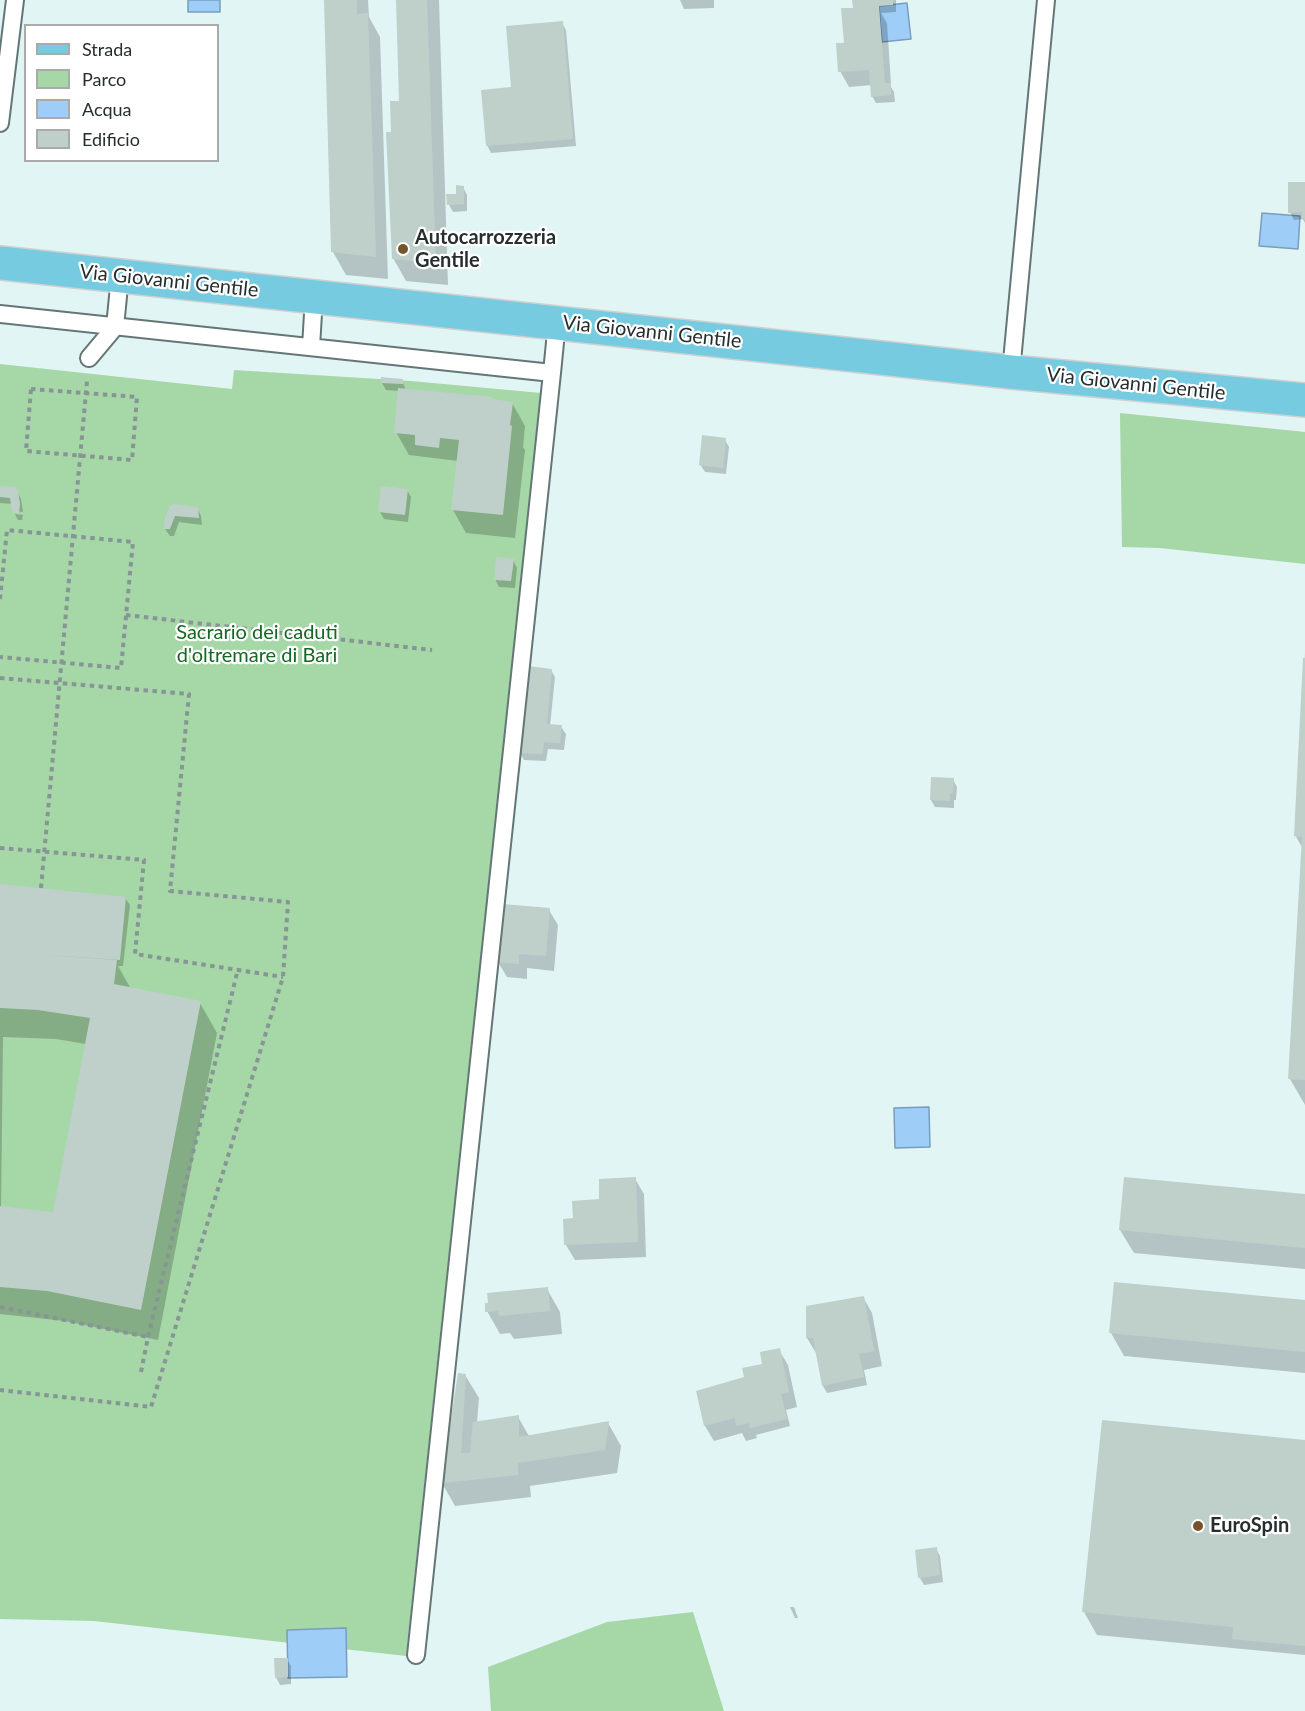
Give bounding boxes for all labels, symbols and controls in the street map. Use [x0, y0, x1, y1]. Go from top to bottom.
legend [24, 24, 219, 162]
text: Strada [82, 38, 132, 60]
text: Parco [82, 68, 126, 90]
text: Acqua [82, 98, 131, 120]
text: Edificio [82, 128, 140, 150]
place label: Autocarrozzeria Gentile [415, 226, 556, 273]
marker: Autocarrozzeria Gentile [396, 242, 410, 256]
street label: Via Giovanni Gentile [78, 260, 260, 302]
street label: Via Giovanni Gentile [561, 311, 743, 353]
street label: Via Giovanni Gentile [1045, 363, 1227, 405]
park label: Sacrario dei caduti d'oltremare di Bari [176, 621, 338, 668]
place label: EuroSpin [1210, 1514, 1289, 1538]
marker: EuroSpin [1191, 1519, 1205, 1533]

